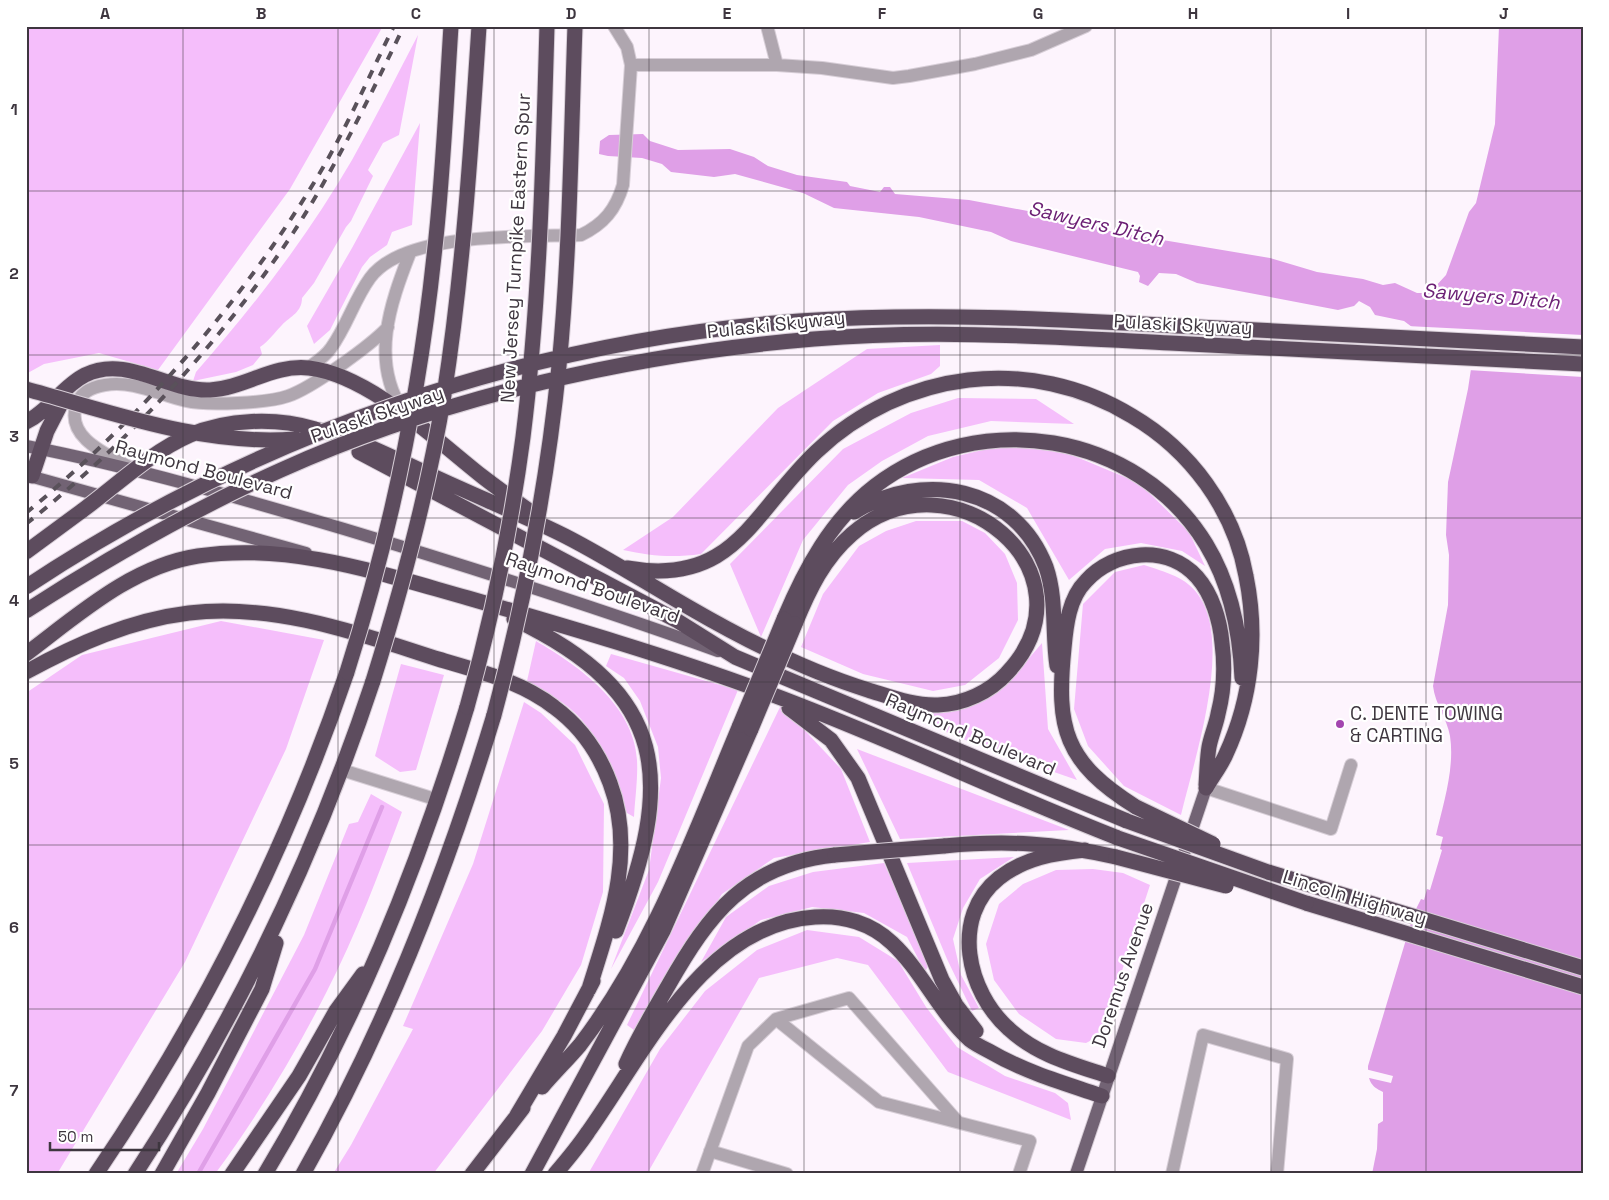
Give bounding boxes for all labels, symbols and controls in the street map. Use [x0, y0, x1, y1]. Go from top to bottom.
text: A [100, 3, 110, 24]
text: B [256, 3, 266, 24]
text: C [411, 3, 421, 24]
text: D [566, 3, 576, 24]
text: E [723, 3, 732, 24]
text: F [878, 3, 887, 24]
text: G [1033, 3, 1043, 24]
text: H [1188, 3, 1198, 24]
text: I [1346, 3, 1350, 24]
text: J [1499, 3, 1509, 24]
street label: New Jersey Turnpike Eastern Spur [495, 92, 536, 404]
text: 1 [10, 99, 18, 120]
water label: Sawyers Ditch [1026, 195, 1167, 251]
text: 2 [9, 263, 19, 284]
water label: Sawyers Ditch [1421, 277, 1562, 315]
street label: Pulaski Skyway [706, 305, 847, 344]
street label: Pulaski Skyway [1113, 308, 1253, 341]
street label: Pulaski Skyway [307, 380, 447, 449]
text: 3 [9, 426, 19, 447]
street label: Raymond Boulevard [112, 434, 295, 505]
street label: Raymond Boulevard [502, 546, 683, 629]
text: 4 [9, 590, 19, 611]
street label: Raymond Boulevard [882, 687, 1060, 782]
place label: C. DENTE TOWING & CARTING [1350, 701, 1503, 748]
marker: C. DENTE TOWING & CARTING [1334, 718, 1346, 730]
text: 5 [9, 753, 19, 774]
street label: Lincoln Highway [1280, 864, 1430, 931]
street label: Doremus Avenue [1086, 899, 1159, 1051]
text: 6 [9, 917, 19, 938]
text: 7 [10, 1080, 19, 1101]
scale bar [50, 1120, 159, 1152]
text: 50 m [58, 1127, 93, 1146]

